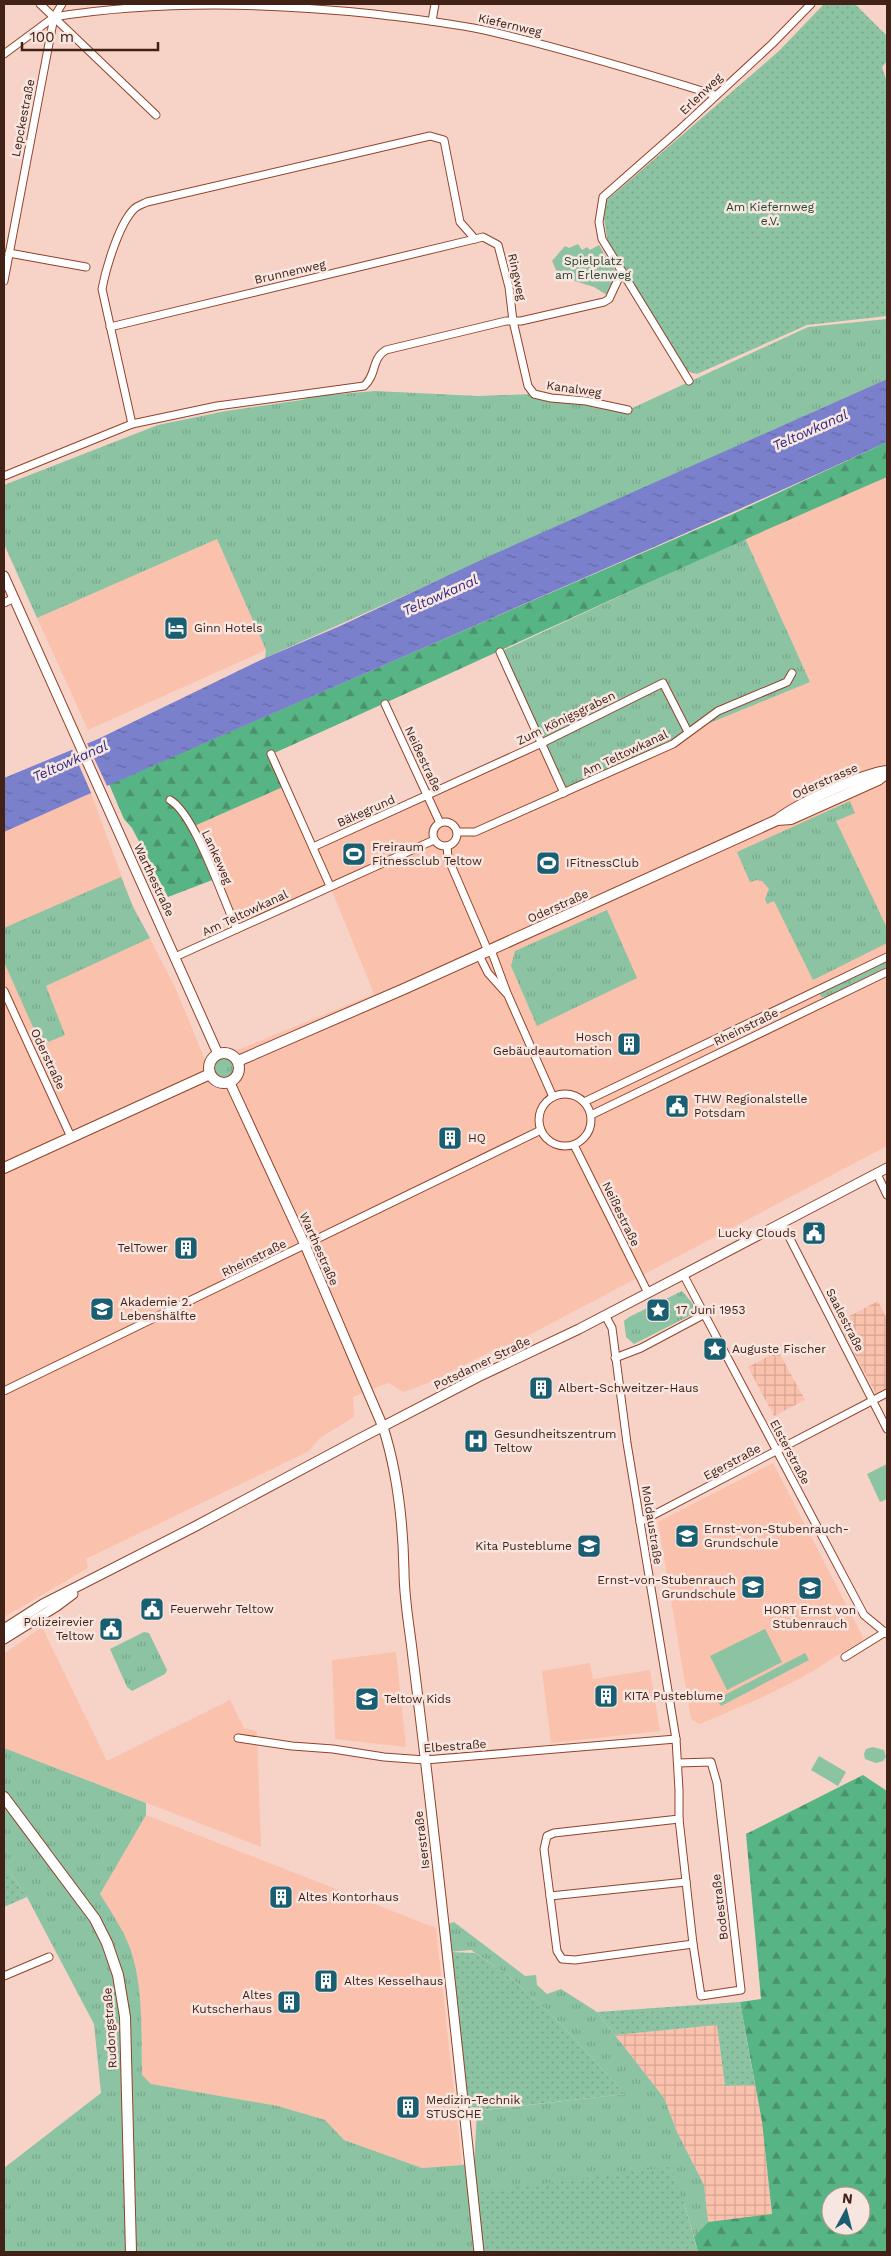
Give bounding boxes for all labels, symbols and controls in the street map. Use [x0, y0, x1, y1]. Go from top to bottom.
street label: Kiefernweg [477, 11, 544, 39]
scale bar [22, 20, 159, 52]
text: 100 m [30, 28, 74, 46]
street label: Erlenweg [677, 70, 726, 118]
street label: Lepckestraße [9, 78, 37, 158]
park label: Am Kiefernweg e.V. [726, 200, 815, 228]
street label: Ringweg [505, 252, 529, 303]
park label: Spielplatz am Erlenweg [555, 254, 632, 282]
street label: Brunnenweg [253, 257, 327, 287]
street label: Kanalweg [546, 378, 603, 400]
water label: Teltowkanal [770, 406, 850, 454]
water label: Teltowkanal [400, 571, 480, 619]
hotel icon: Ginn Hotels [163, 615, 189, 641]
place label: Ginn Hotels [194, 621, 263, 635]
street label: Zum Königsgraben [514, 688, 618, 748]
street label: Neißestraße [402, 724, 444, 794]
street label: Am Teltowkanal [580, 727, 670, 779]
water label: Teltowkanal [30, 737, 110, 785]
street label: Oderstrasse [790, 760, 860, 802]
street label: Bäkegrund [335, 792, 397, 830]
street label: Lankeweg [199, 828, 235, 887]
place label: Freiraum Fitnessclub Teltow [372, 840, 482, 868]
street label: Warthestraße [131, 841, 177, 919]
sports icon: Freiraum Fitnessclub Teltow [341, 841, 367, 867]
sports icon: IFitnessClub [535, 850, 561, 876]
place label: IFitnessClub [566, 856, 639, 870]
street label: Oderstraße [525, 886, 591, 926]
street label: Am Teltowkanal [200, 887, 290, 939]
street label: Rheinstraße [711, 1005, 781, 1049]
street label: Oderstraße [28, 1026, 68, 1092]
place label: Hosch Gebäudeautomation [493, 1030, 612, 1058]
building icon: Hosch Gebäudeautomation [616, 1031, 642, 1057]
place label: THW Regionalstelle Potsdam [694, 1092, 807, 1120]
public building icon: THW Regionalstelle Potsdam [664, 1093, 690, 1119]
building icon: HQ [437, 1125, 463, 1151]
place label: HQ [468, 1131, 486, 1145]
street label: Neißestraße [599, 1179, 643, 1249]
street label: Warthestraße [297, 1210, 341, 1288]
public building icon: Lucky Clouds [801, 1220, 827, 1246]
place label: Lucky Clouds [718, 1226, 796, 1240]
building icon: TelTower [173, 1235, 199, 1261]
street label: Rheinstraße [219, 1236, 289, 1280]
place label: TelTower [117, 1241, 168, 1255]
street label: Saalestraße [823, 1286, 867, 1354]
place label: Akademie 2. Lebenshälfte [120, 1295, 196, 1323]
school or university icon: Akademie 2. Lebenshälfte [89, 1296, 115, 1322]
place icon: 17 Juni 1953 [645, 1297, 671, 1323]
place label: 17 Juni 1953 [676, 1303, 745, 1317]
street label: Potsdamer Straße [431, 1334, 533, 1392]
place icon: Auguste Fischer [702, 1336, 728, 1362]
place label: Auguste Fischer [732, 1342, 826, 1356]
building icon: Albert-Schweitzer-Haus [528, 1375, 554, 1401]
place label: Albert-Schweitzer-Haus [558, 1381, 699, 1395]
street label: Elsterstraße [767, 1417, 813, 1487]
place label: Gesundheitszentrum Teltow [494, 1427, 617, 1455]
hospital icon: Gesundheitszentrum Teltow [463, 1428, 489, 1454]
street label: Egerstraße [701, 1441, 763, 1483]
street label: Moldaustraße [639, 1484, 665, 1566]
place label: Ernst-von-Stubenrauch- Grundschule [704, 1522, 849, 1550]
school or university icon: Ernst-von-Stubenrauch- Grundschule [674, 1523, 700, 1549]
school or university icon: Kita Pusteblume [576, 1533, 602, 1559]
place label: Kita Pusteblume [475, 1539, 572, 1553]
place label: Ernst-von-Stubenrauch Grundschule [597, 1573, 736, 1601]
school or university icon: Ernst-von-Stubenrauch Grundschule [740, 1574, 766, 1600]
school or university icon: HORT Ernst von Stubenrauch [797, 1575, 823, 1601]
public building icon: Feuerwehr Teltow [139, 1596, 165, 1622]
place label: Feuerwehr Teltow [170, 1602, 274, 1616]
place label: HORT Ernst von Stubenrauch [764, 1603, 856, 1631]
place label: Polizeirevier Teltow [24, 1615, 94, 1643]
public building icon: Polizeirevier Teltow [98, 1616, 124, 1642]
building icon: KITA Pusteblume [593, 1683, 619, 1709]
school or university icon: Teltow Kids [354, 1686, 380, 1712]
place label: KITA Pusteblume [624, 1689, 723, 1703]
place label: Teltow Kids [384, 1692, 451, 1706]
street label: Elbestraße [423, 1737, 487, 1755]
street label: Iserstraße [411, 1810, 433, 1870]
street label: Bodestraße [709, 1873, 731, 1941]
building icon: Altes Kontorhaus [268, 1884, 294, 1910]
place label: Altes Kontorhaus [298, 1890, 399, 1904]
building icon: Altes Kesselhaus [313, 1968, 339, 1994]
place label: Altes Kesselhaus [344, 1974, 443, 1988]
street label: Rudongstraße [100, 1987, 120, 2069]
place label: Altes Kutscherhaus [192, 1988, 272, 2016]
building icon: Altes Kutscherhaus [276, 1989, 302, 2015]
place label: Medizin-Technik STUSCHE [426, 2093, 520, 2121]
building icon: Medizin-Technik STUSCHE [395, 2094, 421, 2120]
north arrow [821, 2186, 871, 2236]
text: N [841, 2190, 854, 2207]

